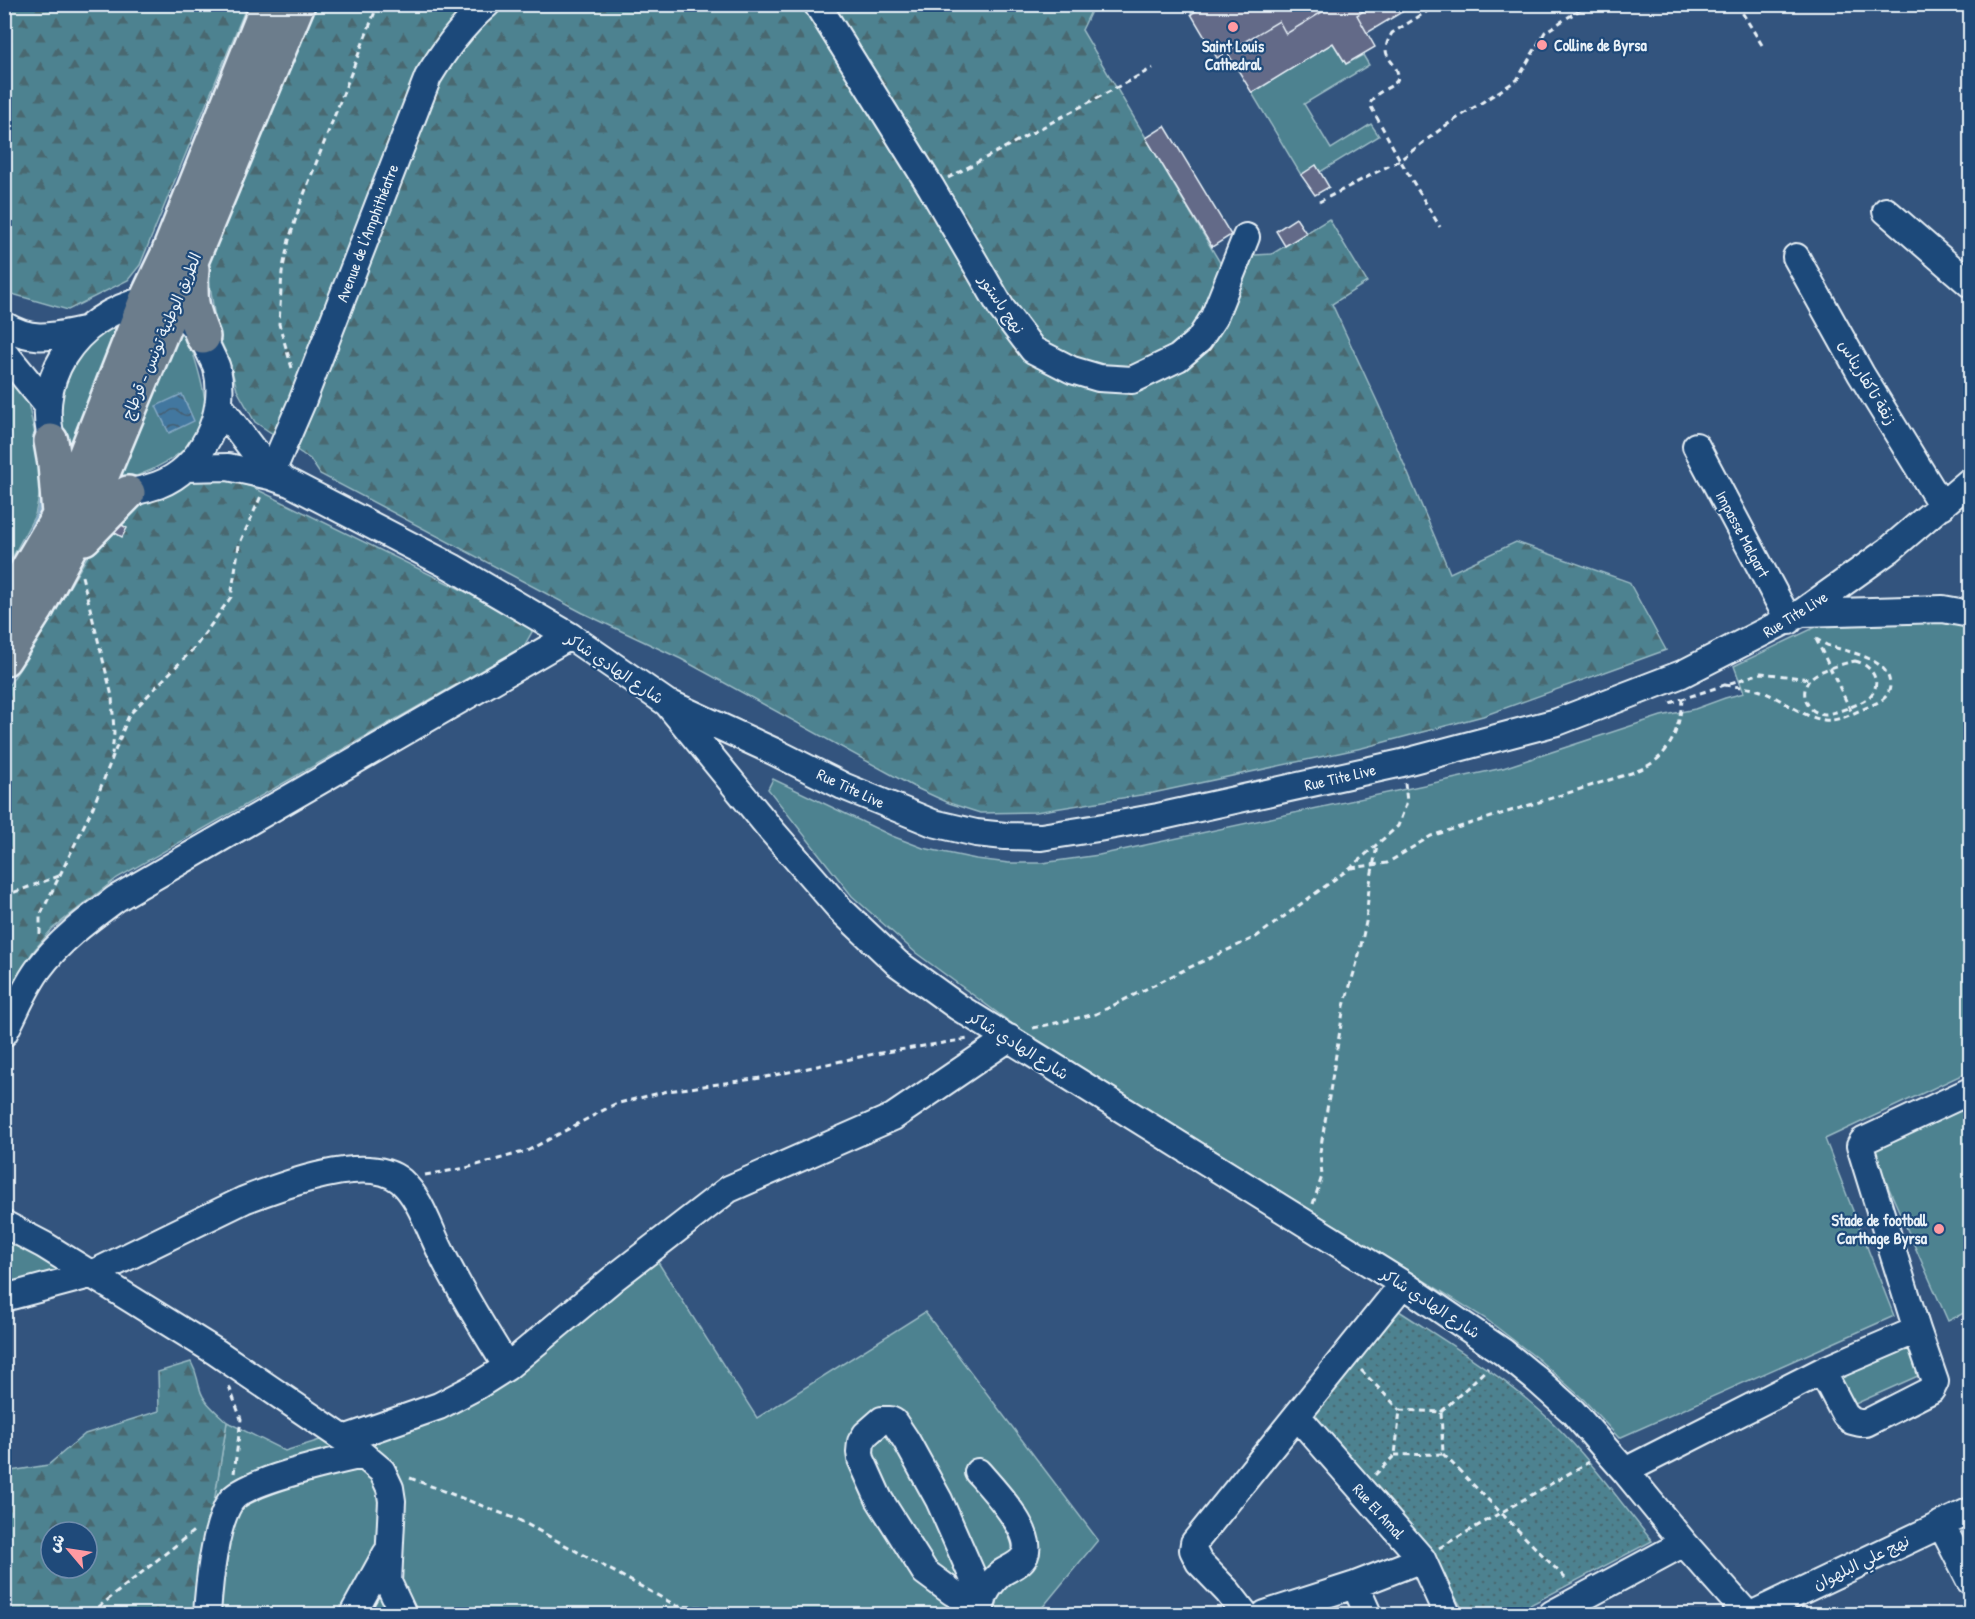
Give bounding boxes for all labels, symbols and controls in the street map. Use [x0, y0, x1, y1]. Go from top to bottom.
marker: Saint Louis Cathedral [1226, 20, 1240, 34]
place label: Colline de Byrsa [1554, 34, 1647, 57]
place label: Saint Louis Cathedral [1202, 35, 1265, 75]
marker: Colline de Byrsa [1535, 38, 1549, 52]
street label: Avenue de l'Amphithéatre [331, 160, 404, 305]
street label: الطريق الوطنية تونس - قرطاج [116, 249, 206, 423]
street label: نهج باستور [973, 268, 1030, 338]
street label: زنقة تاكفاريناس [1834, 335, 1902, 429]
street label: Impasse Malgart [1711, 487, 1775, 582]
street label: Rue Tite Live [1758, 585, 1832, 643]
street label: شارع الهادي شاكر [559, 626, 668, 710]
street label: Rue Tite Live [1302, 758, 1378, 796]
street label: Rue Tite Live [813, 763, 889, 814]
street label: شارع الهادي شاكر [963, 1004, 1073, 1085]
place label: Stade de football Carthage Byrsa [1831, 1209, 1928, 1250]
marker: Stade de football Carthage Byrsa [1932, 1222, 1946, 1236]
street label: شارع الهادي شاكر [1375, 1262, 1485, 1344]
street label: Rue El Amal [1348, 1478, 1410, 1544]
north arrow [39, 1520, 99, 1580]
street label: نهج علي البلهوان [1809, 1529, 1915, 1598]
text: ش [42, 1530, 70, 1556]

